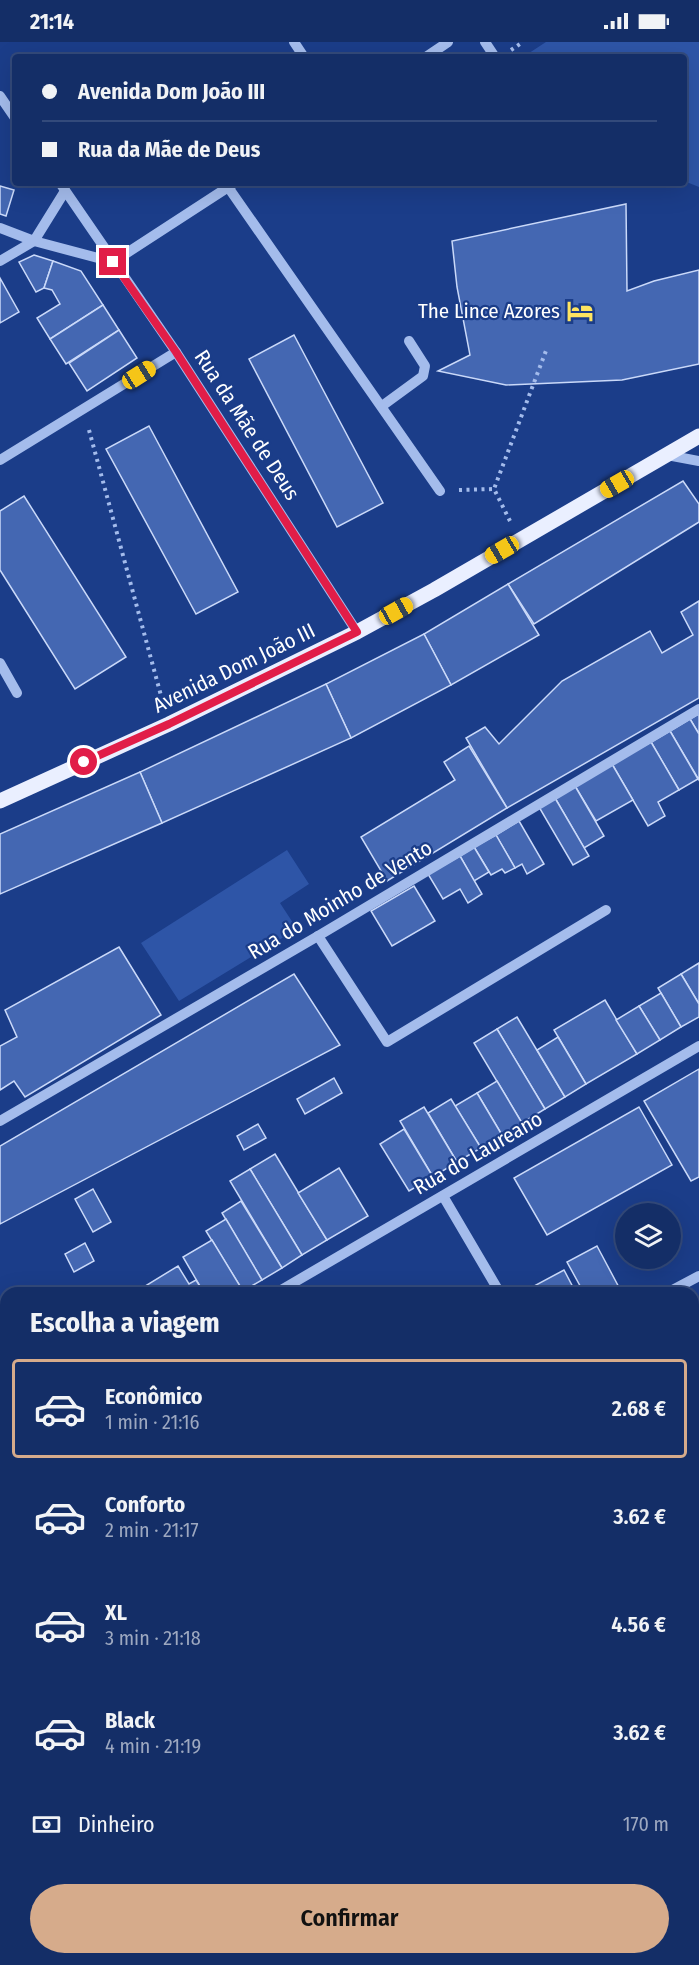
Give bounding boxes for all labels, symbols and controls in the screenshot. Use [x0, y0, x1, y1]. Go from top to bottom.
text: 21:14 [30, 8, 74, 35]
text: Avenida Dom João III [78, 78, 265, 105]
text: Rua da Mãe de Deus [78, 136, 260, 163]
route end [99, 248, 126, 275]
hotel icon: The Lince Azores [565, 296, 595, 326]
place label: The Lince Azores [418, 298, 560, 324]
street label: Rua da Mãe de Deus [189, 345, 305, 505]
car [119, 358, 159, 392]
car [597, 467, 637, 501]
car [482, 533, 522, 567]
car [376, 594, 416, 628]
street label: Avenida Dom João III [149, 617, 319, 719]
route start [70, 748, 97, 775]
street label: Rua do Moinho de Vento [243, 835, 437, 965]
street label: Rua do Laureano [409, 1106, 547, 1200]
map controls [615, 1203, 681, 1269]
button: layers [615, 1203, 681, 1269]
text: Escolha a viagem [30, 1307, 220, 1339]
icon: car [33, 1382, 87, 1436]
text: Econômico [105, 1383, 203, 1410]
text: 2.68 € [612, 1395, 666, 1422]
text: 1 min · 21:16 [105, 1410, 199, 1434]
icon: car [33, 1490, 87, 1544]
text: Conforto [105, 1491, 185, 1518]
text: 3.62 € [613, 1503, 666, 1530]
text: 2 min · 21:17 [105, 1518, 199, 1542]
icon: car [33, 1598, 87, 1652]
text: XL [105, 1599, 127, 1626]
text: 4.56 € [611, 1611, 666, 1638]
text: 3 min · 21:18 [105, 1626, 201, 1650]
icon: car [33, 1706, 87, 1760]
text: Black [105, 1707, 155, 1734]
text: 3.62 € [613, 1719, 666, 1746]
text: 4 min · 21:19 [105, 1734, 201, 1758]
icon: cash [30, 1808, 63, 1841]
text: Dinheiro [78, 1811, 155, 1838]
text: 170 m [623, 1812, 669, 1836]
button: Confirmar [30, 1884, 669, 1953]

